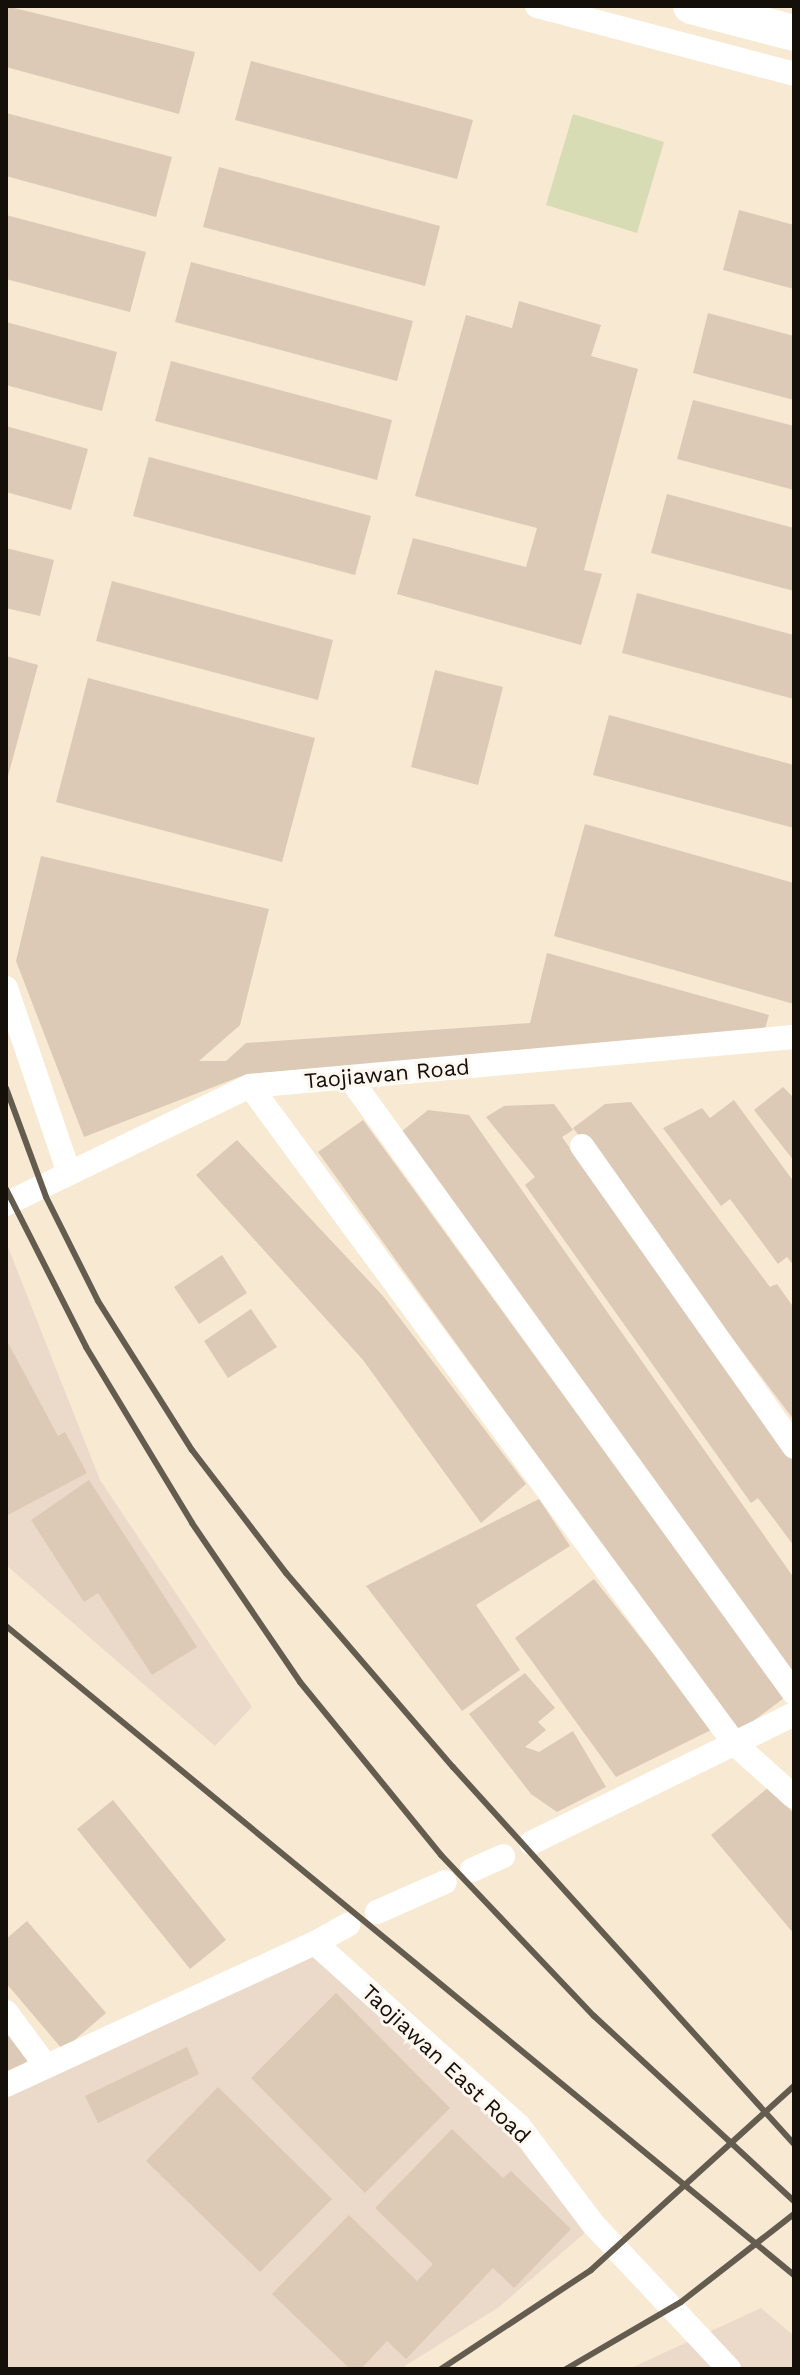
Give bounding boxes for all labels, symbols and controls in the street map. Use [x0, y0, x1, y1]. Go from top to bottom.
street label: Taojiawan Road [303, 1054, 471, 1094]
street label: Taojiawan East Road [356, 1979, 536, 2149]

